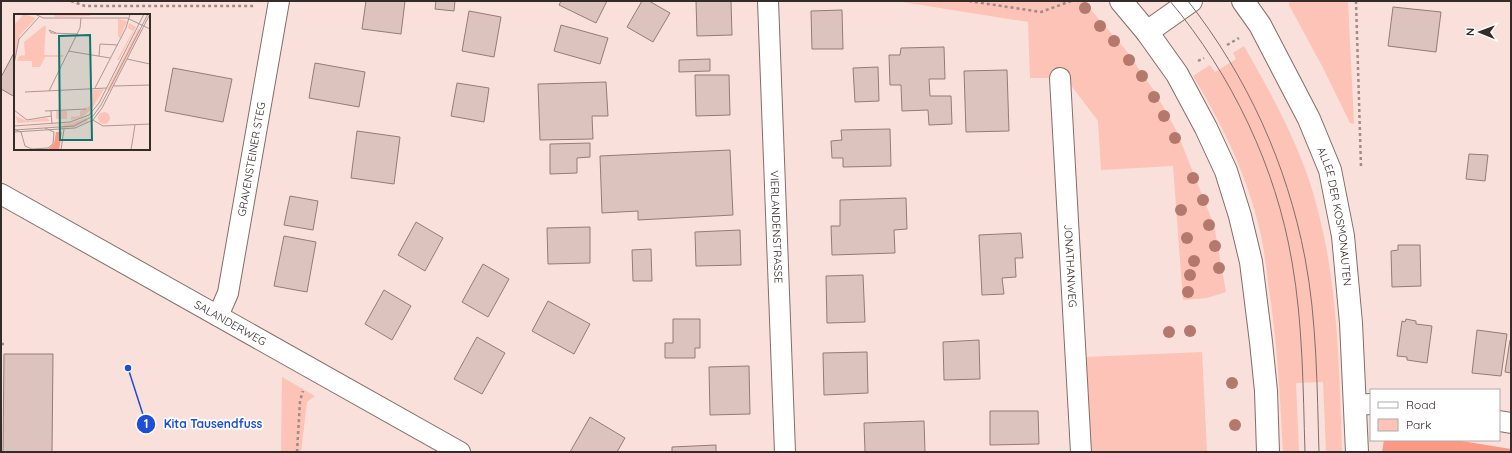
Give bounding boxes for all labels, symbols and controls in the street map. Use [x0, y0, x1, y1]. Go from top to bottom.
north arrow [1460, 12, 1500, 52]
inset map [14, 14, 150, 150]
text: N [1463, 28, 1477, 36]
street label: GRAVENSTEINER STEG [235, 101, 268, 217]
street label: ALLEE DER KOSMONAUTEN [1314, 145, 1355, 287]
street label: VIERLANDENSTRASSE [767, 170, 786, 283]
street label: JONATHANWEG [1061, 224, 1080, 308]
street label: SALANDERWEG [192, 297, 269, 349]
legend [1370, 389, 1500, 441]
text: Road [1406, 397, 1436, 412]
callout: Kita Tausendfuss [136, 412, 271, 436]
text: 1 [144, 416, 148, 431]
text: Kita Tausendfuss [164, 416, 263, 431]
text: Park [1406, 417, 1431, 432]

